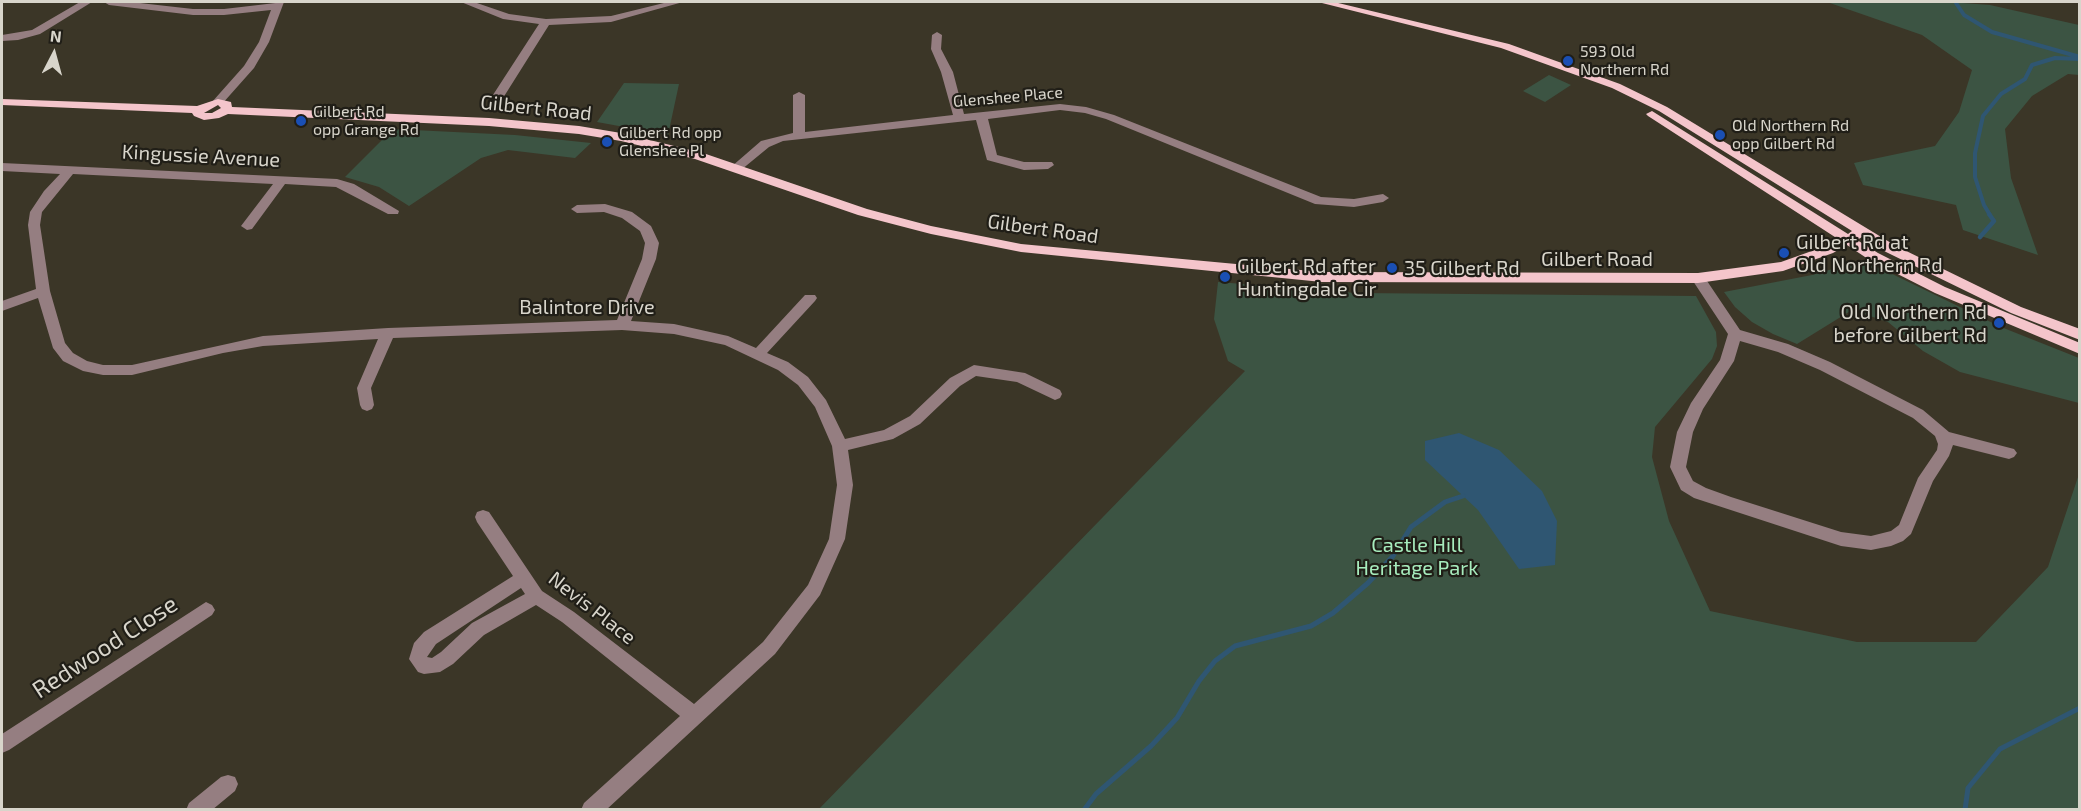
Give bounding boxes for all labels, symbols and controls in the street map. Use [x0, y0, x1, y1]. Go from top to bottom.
north arrow [24, 24, 84, 84]
text: N [49, 26, 63, 46]
place label: 593 Old Northern Rd [1580, 42, 1669, 80]
marker: 593 Old Northern Rd [1561, 54, 1575, 68]
street label: Glenshee Place [952, 83, 1064, 111]
street label: Gilbert Road [479, 90, 593, 126]
place label: Gilbert Rd opp Grange Rd [313, 102, 419, 140]
marker: Gilbert Rd opp Grange Rd [294, 114, 308, 128]
place label: Old Northern Rd opp Gilbert Rd [1732, 116, 1849, 154]
place label: Gilbert Rd opp Glenshee Pl [619, 123, 722, 161]
marker: Old Northern Rd opp Gilbert Rd [1713, 128, 1727, 142]
marker: Gilbert Rd opp Glenshee Pl [600, 135, 614, 149]
street label: Kingussie Avenue [121, 140, 281, 172]
street label: Gilbert Road [986, 209, 1100, 249]
place label: Gilbert Rd at Old Northern Rd [1796, 230, 1943, 277]
marker: Gilbert Rd at Old Northern Rd [1777, 246, 1791, 260]
street label: Gilbert Road [1541, 247, 1653, 271]
place label: Gilbert Rd after Huntingdale Cir [1237, 254, 1377, 301]
place label: 35 Gilbert Rd [1404, 256, 1520, 280]
marker: 35 Gilbert Rd [1385, 261, 1399, 275]
marker: Gilbert Rd after Huntingdale Cir [1218, 270, 1232, 284]
street label: Balintore Drive [519, 295, 655, 319]
place label: Old Northern Rd before Gilbert Rd [1834, 300, 1987, 347]
marker: Old Northern Rd before Gilbert Rd [1992, 316, 2006, 330]
park label: Castle Hill Heritage Park [1356, 533, 1478, 580]
street label: Nevis Place [544, 567, 640, 649]
street label: Redwood Close [27, 589, 183, 705]

